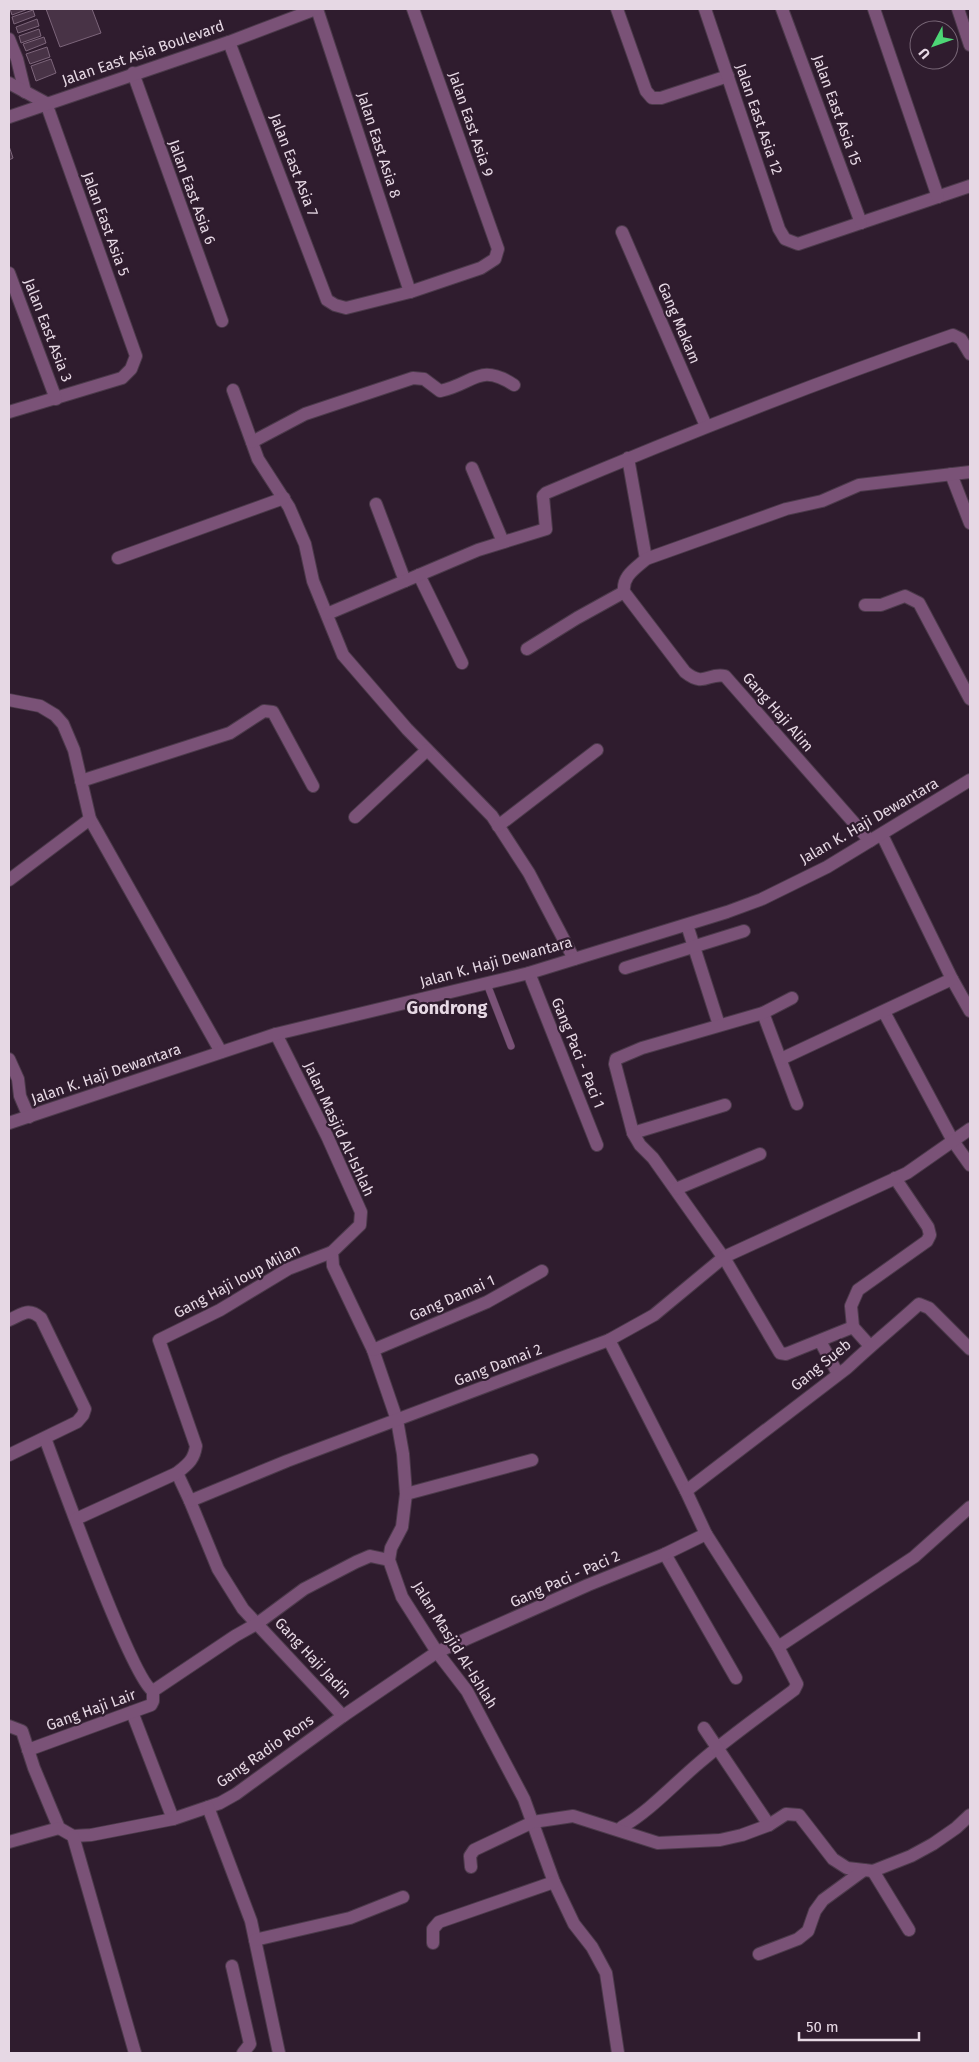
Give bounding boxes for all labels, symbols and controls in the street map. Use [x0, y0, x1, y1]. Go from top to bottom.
street label: Jalan East Asia Boulevard [59, 17, 227, 89]
north arrow [909, 20, 959, 70]
text: U [915, 44, 934, 62]
street label: Jalan East Asia 15 [809, 52, 865, 168]
street label: Jalan East Asia 12 [732, 61, 786, 177]
street label: Jalan East Asia 9 [445, 69, 497, 179]
street label: Jalan East Asia 8 [353, 90, 405, 200]
street label: Jalan East Asia 7 [266, 111, 322, 219]
street label: Jalan East Asia 6 [165, 137, 219, 247]
street label: Jalan East Asia 5 [79, 169, 133, 279]
street label: Jalan East Asia 3 [20, 276, 76, 384]
street label: Gang Makam [654, 280, 704, 366]
street label: Gang Haji Alim [739, 669, 817, 755]
street label: Jalan K. Haji Dewantara [796, 774, 942, 868]
street label: Jalan K. Haji Dewantara [418, 933, 574, 991]
street label: Gang Paci - Paci 1 [548, 995, 608, 1111]
district label: Gondrong [407, 997, 487, 1019]
street label: Jalan K. Haji Dewantara [29, 1040, 183, 1108]
street label: Jalan Masjid Al-Ishlah [300, 1059, 378, 1199]
street label: Gang Haji Ioup Milan [171, 1240, 303, 1322]
street label: Gang Damai 1 [407, 1271, 497, 1325]
street label: Gang Sueb [787, 1335, 855, 1395]
street label: Gang Damai 2 [452, 1340, 544, 1390]
street label: Gang Paci - Paci 2 [507, 1547, 623, 1611]
street label: Jalan Masjid Al-Ishlah [409, 1578, 501, 1712]
street label: Gang Haji Jadin [271, 1614, 355, 1702]
street label: Gang Haji Lair [44, 1685, 139, 1735]
street label: Gang Radio Rons [213, 1711, 317, 1791]
scale bar [799, 2010, 919, 2042]
text: 50 m [806, 2018, 839, 2036]

